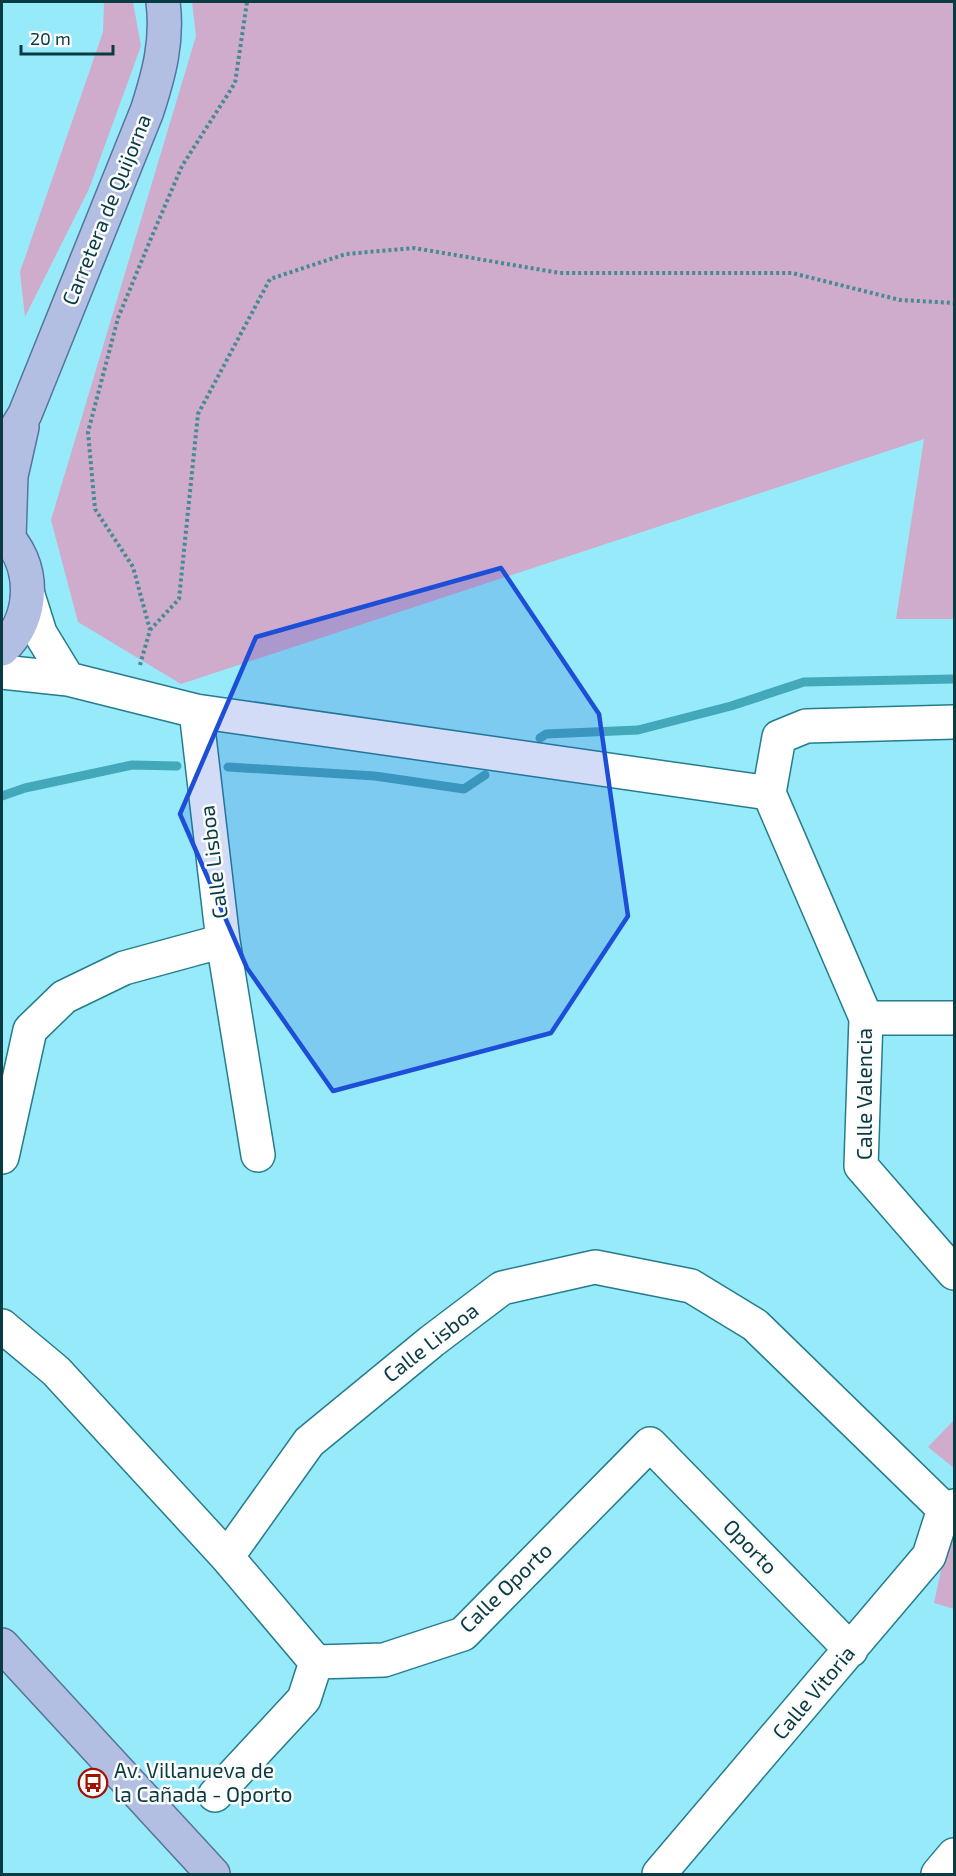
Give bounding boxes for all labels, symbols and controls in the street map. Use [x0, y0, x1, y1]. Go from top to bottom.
scale bar [21, 18, 112, 56]
text: 20 m [30, 27, 71, 49]
street label: Carretera de Quijorna [56, 110, 156, 309]
street label: Calle Lisboa [193, 804, 232, 920]
street label: Calle Valencia [851, 1028, 876, 1160]
street label: Calle Lisboa [377, 1297, 483, 1387]
street label: Oporto [719, 1513, 783, 1579]
street label: Calle Oporto [454, 1537, 556, 1637]
street label: Calle Vitoria [766, 1640, 859, 1744]
place label: Av. Villanueva de la Cañada - Oporto [114, 1757, 293, 1806]
bus stop icon: Av. Villanueva de la Cañada - Oporto [77, 1767, 109, 1799]

